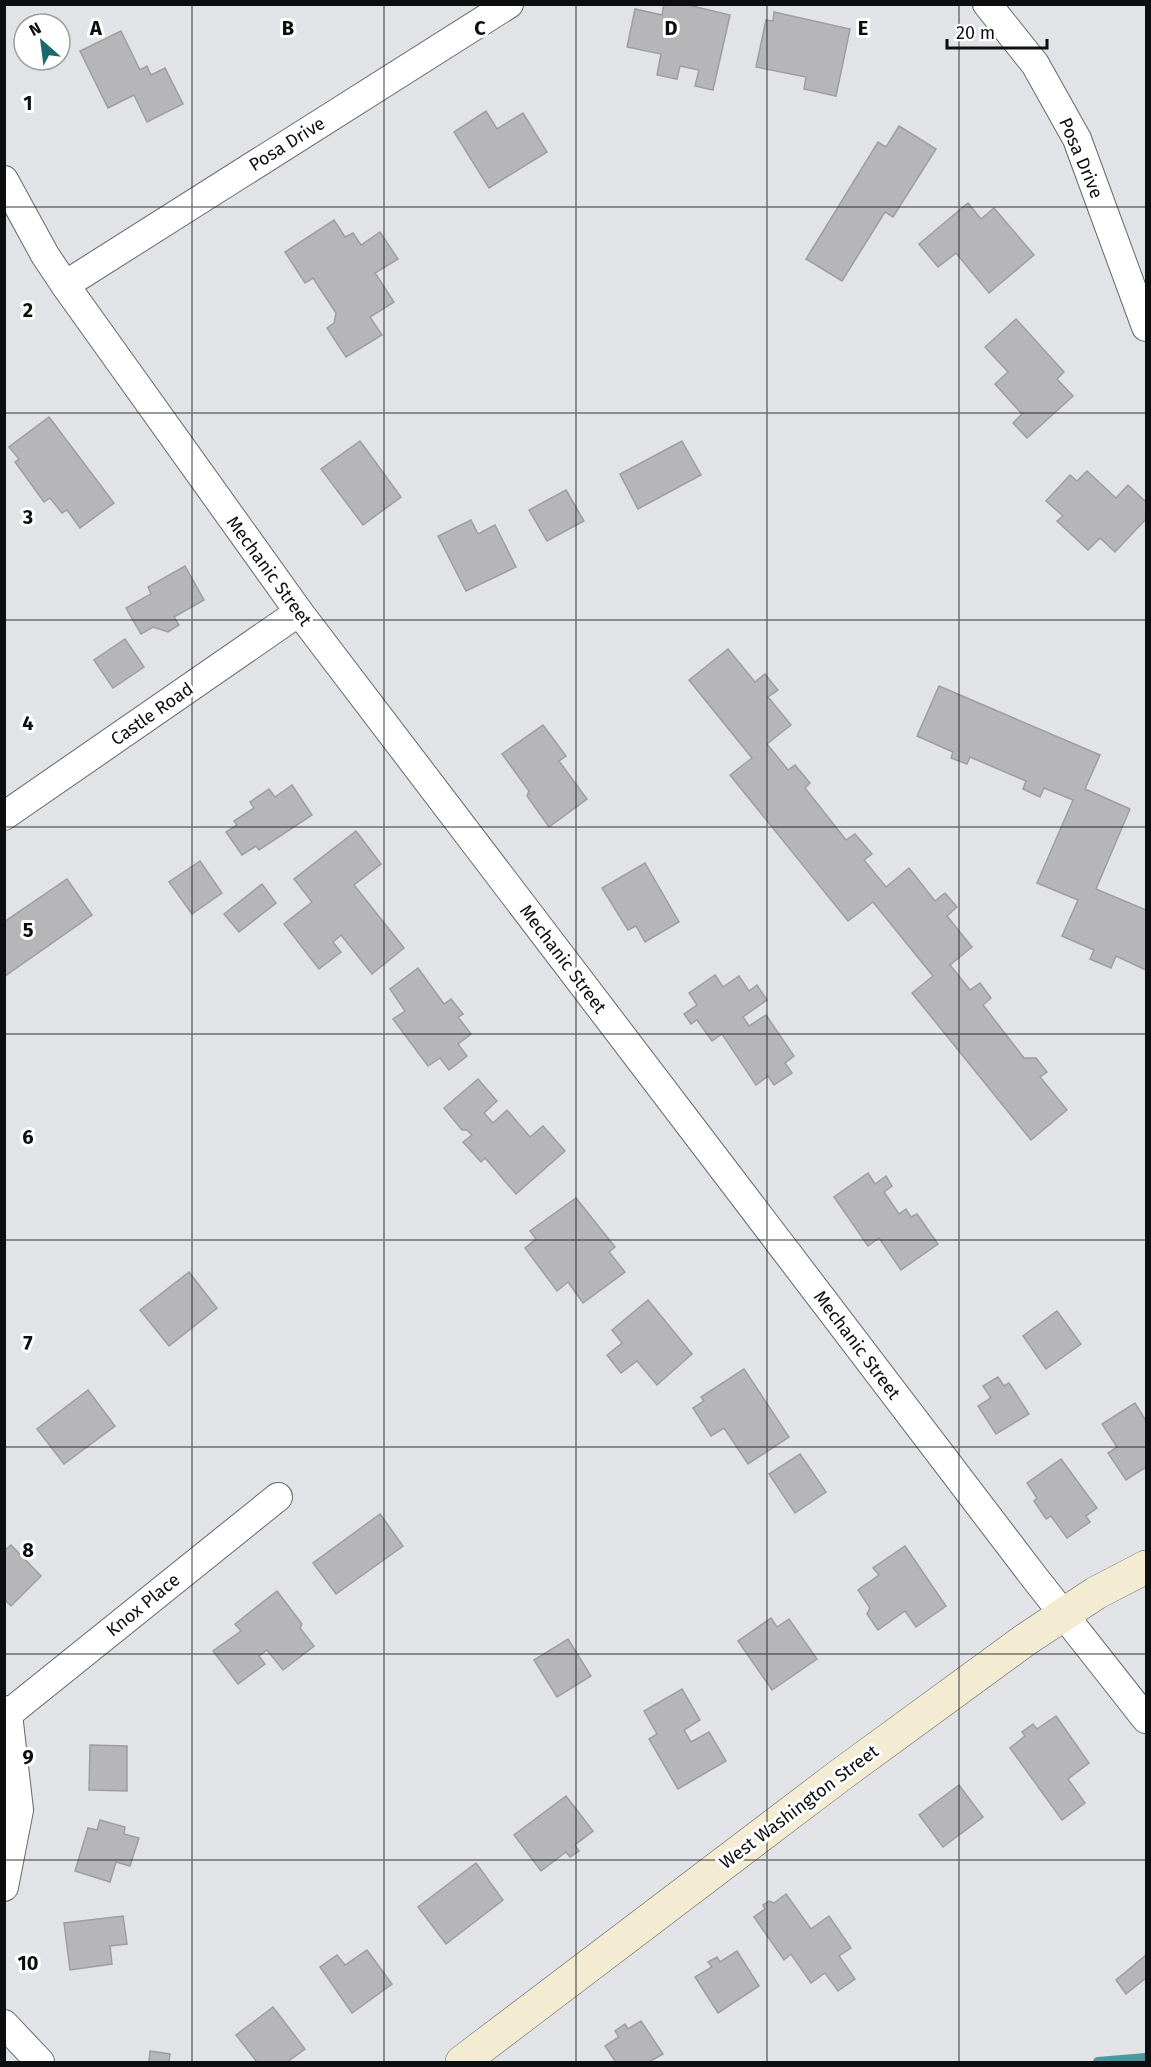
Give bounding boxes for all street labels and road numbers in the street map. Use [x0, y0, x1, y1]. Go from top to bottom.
street label: Posa Drive [245, 112, 329, 176]
street label: Posa Drive [1054, 114, 1108, 202]
street label: Mechanic Street [222, 512, 317, 631]
street label: Castle Road [107, 678, 197, 750]
street label: Mechanic Street [515, 900, 611, 1018]
street label: Mechanic Street [809, 1286, 905, 1404]
street label: Knox Place [102, 1569, 184, 1641]
street label: West Washington Street [715, 1740, 883, 1874]

